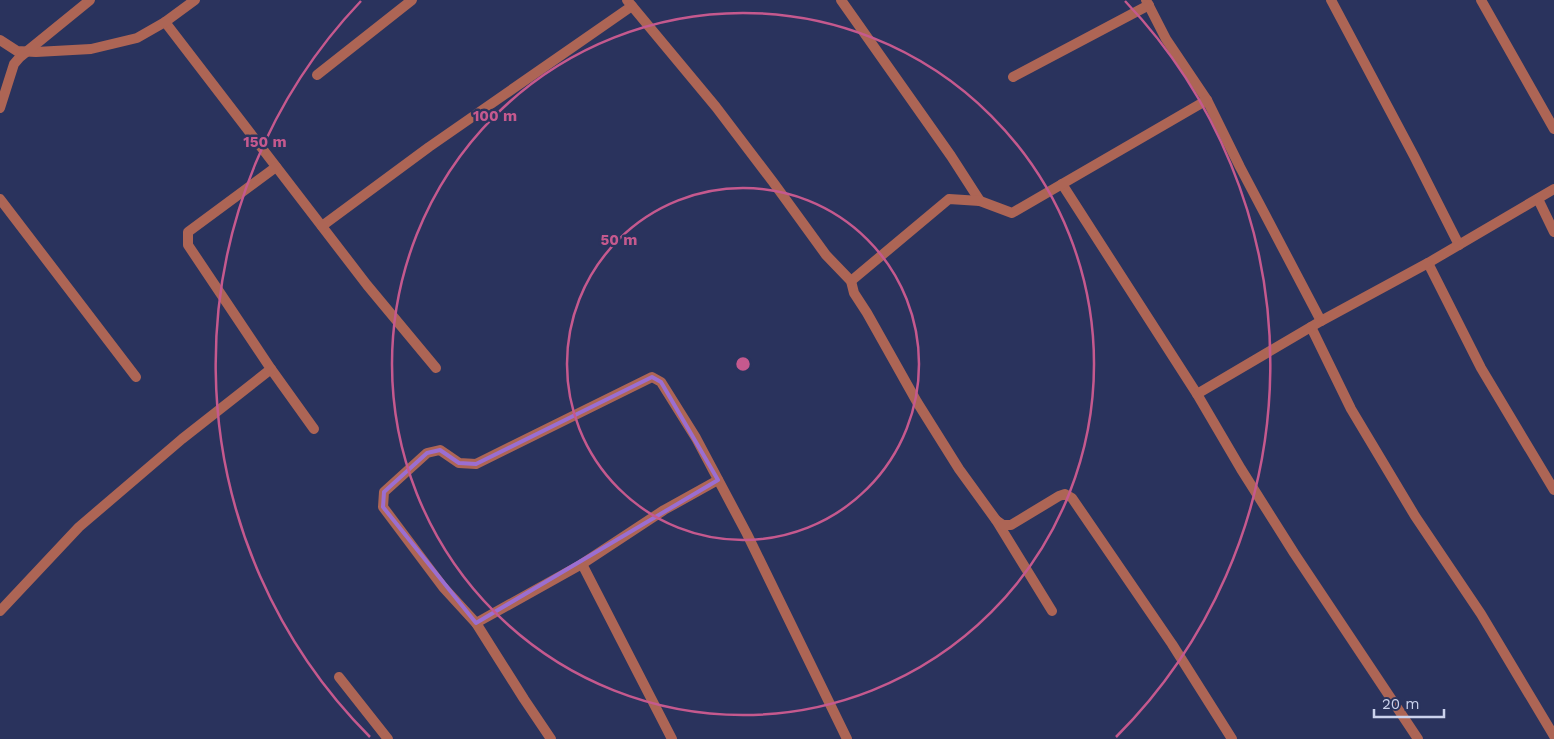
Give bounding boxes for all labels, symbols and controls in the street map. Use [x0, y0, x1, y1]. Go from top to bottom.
text: 100 m [473, 107, 517, 125]
text: 150 m [243, 133, 287, 151]
text: 50 m [601, 231, 637, 249]
centre of rings [734, 355, 752, 373]
scale bar [1374, 686, 1444, 718]
text: 20 m [1382, 695, 1420, 713]

